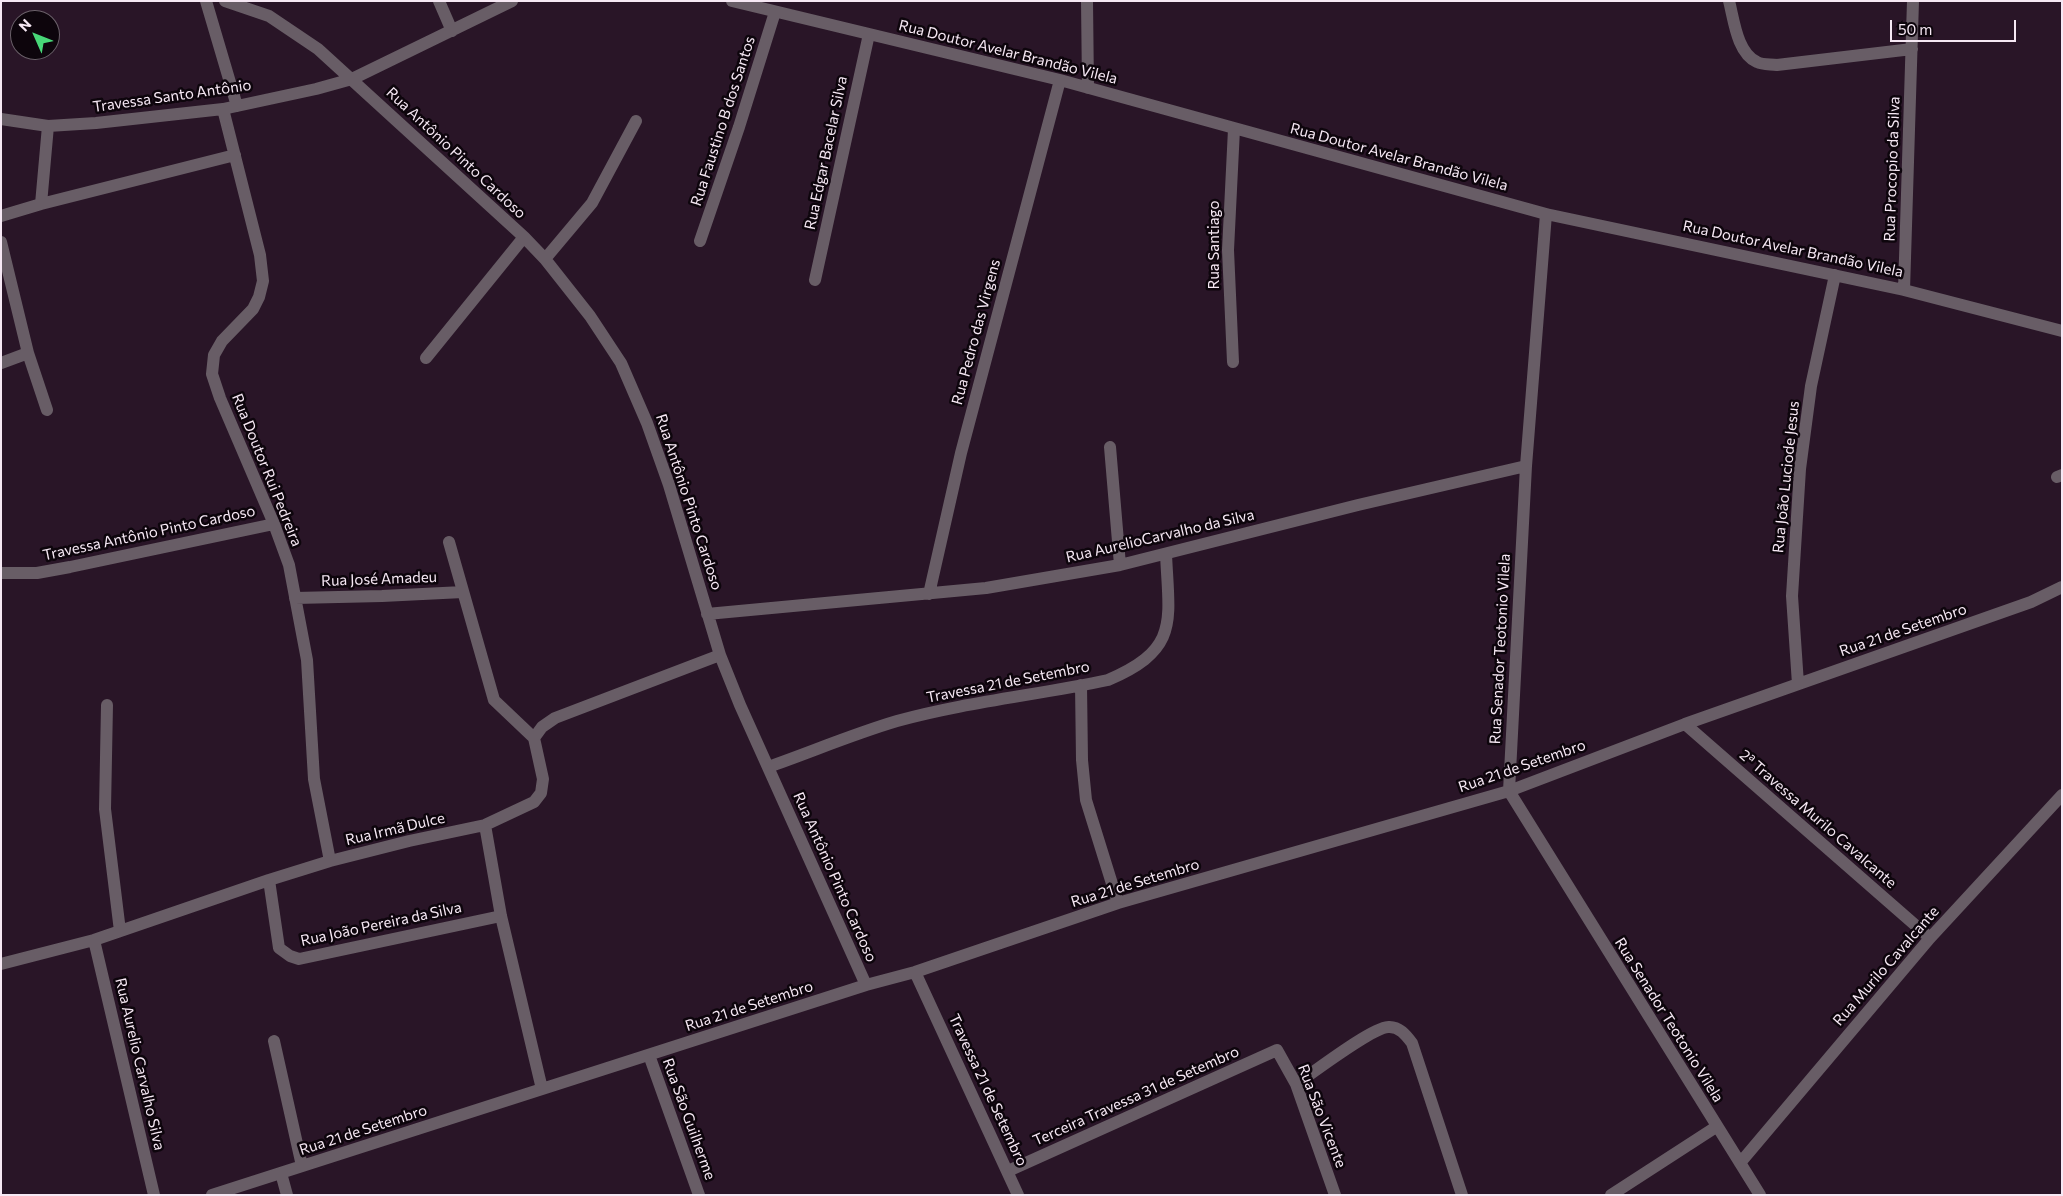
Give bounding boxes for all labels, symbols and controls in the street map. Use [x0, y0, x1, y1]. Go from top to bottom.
north arrow [10, 10, 60, 60]
scale bar [1893, 10, 2019, 42]
text: N [15, 15, 34, 35]
street label: Rua Doutor Avelar Brandão Vilela [897, 16, 1119, 88]
text: 50 m [1898, 20, 1932, 38]
street label: Rua Faustino B dos Santos [687, 34, 759, 208]
street label: Rua Edgar Bacelar Silva [801, 75, 851, 231]
street label: Travessa Santo Antônio [92, 76, 252, 116]
street label: Rua Antônio Pinto Cardoso [383, 84, 529, 222]
street label: Rua Procopio da Silva [1880, 96, 1904, 242]
street label: Rua Doutor Avelar Brandão Vilela [1288, 119, 1510, 195]
street label: Rua Santiago [1205, 200, 1223, 290]
street label: Rua Doutor Avelar Brandão Vilela [1681, 217, 1905, 281]
street label: Rua Pedro das Virgens [948, 257, 1004, 407]
street label: Rua Doutor Rui Pedreira [228, 391, 306, 549]
street label: Rua João Luciode Jesus [1769, 400, 1803, 554]
street label: Rua Antônio Pinto Cardoso [652, 412, 726, 592]
street label: Travessa Antônio Pinto Cardoso [41, 502, 257, 564]
street label: Rua AurelioCarvalho da Silva [1064, 506, 1256, 566]
street label: Rua Senador Teotonio Vilela [1486, 553, 1514, 745]
street label: Rua José Amadeu [321, 568, 437, 590]
street label: Rua 21 de Setembro [1837, 600, 1969, 660]
street label: Travessa 21 de Setembro [925, 657, 1091, 707]
street label: Rua 21 de Setembro [1456, 736, 1588, 796]
street label: 2ª Travessa Murilo Cavalcante [1736, 746, 1900, 892]
street label: Rua Antônio Pinto Cardoso [789, 789, 881, 965]
street label: Rua Irmã Dulce [344, 809, 446, 849]
street label: Rua 21 de Setembro [1069, 855, 1201, 911]
street label: Rua João Pereira da Silva [299, 898, 463, 950]
street label: Rua Murilo Cavalcante [1829, 903, 1943, 1029]
street label: Rua Senador Teotonio Vilela [1611, 934, 1727, 1106]
street label: Rua Aurelio Carvalho Silva [111, 976, 169, 1152]
street label: Rua 21 de Setembro [683, 977, 815, 1035]
street label: Travessa 21 de Setembro [945, 1011, 1031, 1169]
street label: Terceira Travessa 31 de Setembro [1030, 1042, 1242, 1150]
street label: Rua São Guilherme [659, 1056, 719, 1182]
street label: Rua São Vicente [1294, 1062, 1350, 1170]
street label: Rua 21 de Setembro [297, 1101, 429, 1159]

